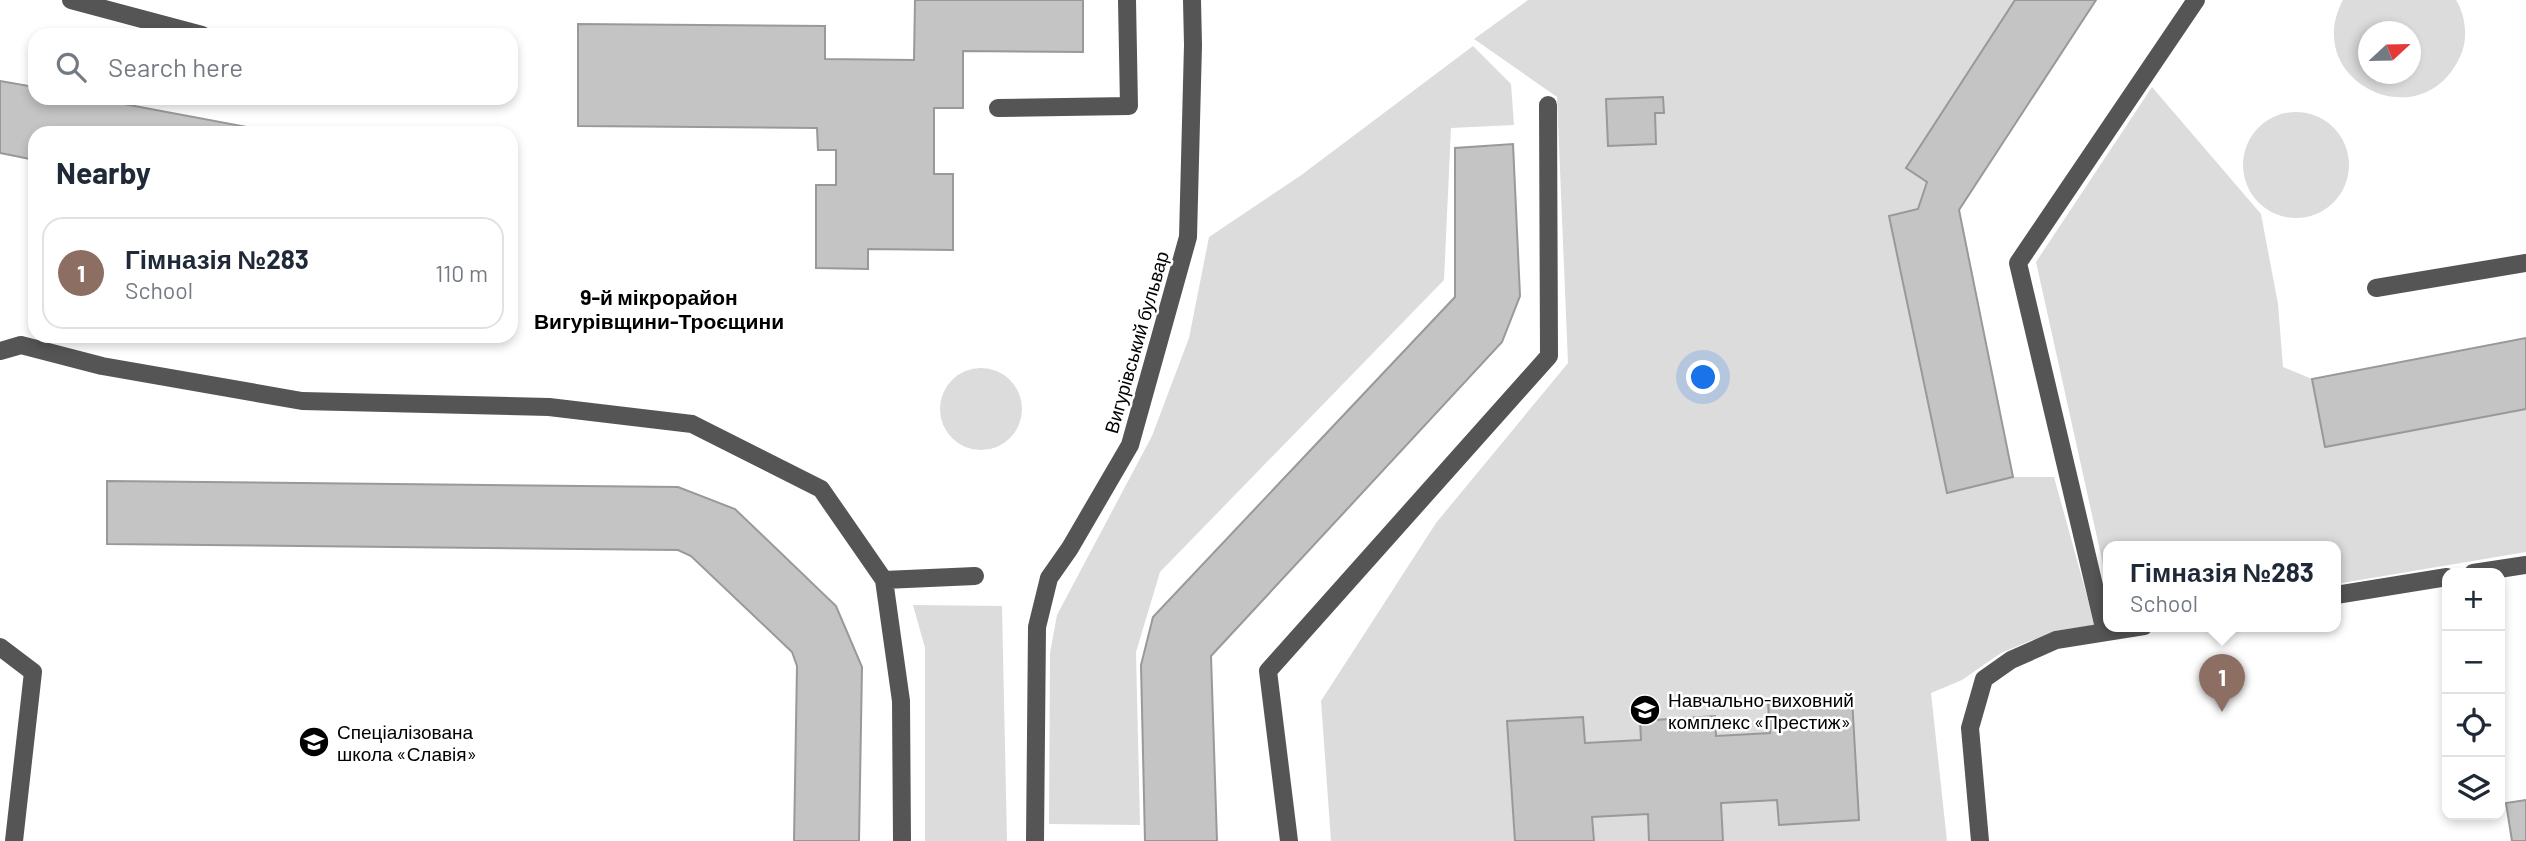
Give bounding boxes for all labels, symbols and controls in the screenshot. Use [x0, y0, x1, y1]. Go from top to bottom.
north arrow [2358, 21, 2421, 84]
search box [28, 28, 518, 105]
icon: search [52, 48, 90, 86]
text: Search here [108, 51, 243, 82]
text: Nearby [56, 154, 151, 190]
text: Гімназія №283 [125, 243, 309, 274]
street label: Вигурівський бульвар [1099, 248, 1173, 436]
text: 1 [77, 259, 85, 287]
text: 110 m [435, 259, 488, 287]
text: School [125, 276, 193, 304]
district label: 9-й мікрорайон Вигурівщини-Троєщини [534, 284, 784, 333]
your location [1686, 360, 1720, 394]
popup [2103, 541, 2341, 632]
text: Гімназія №283 [2130, 556, 2314, 587]
map controls [2442, 568, 2505, 820]
button: + [2442, 568, 2505, 631]
text: School [2130, 589, 2198, 617]
button: − [2442, 631, 2505, 694]
pin: 1 [2199, 654, 2245, 712]
place label: Навчально-виховний комплекс «Престиж» [1668, 688, 1854, 733]
school or university icon: Навчально-виховний комплекс «Престиж» [1628, 693, 1662, 727]
button: locate [2442, 694, 2505, 757]
place label: Спеціалізована школа «Славія» [337, 720, 477, 765]
school or university icon: Спеціалізована школа «Славія» [297, 725, 331, 759]
button: layers [2442, 757, 2505, 820]

